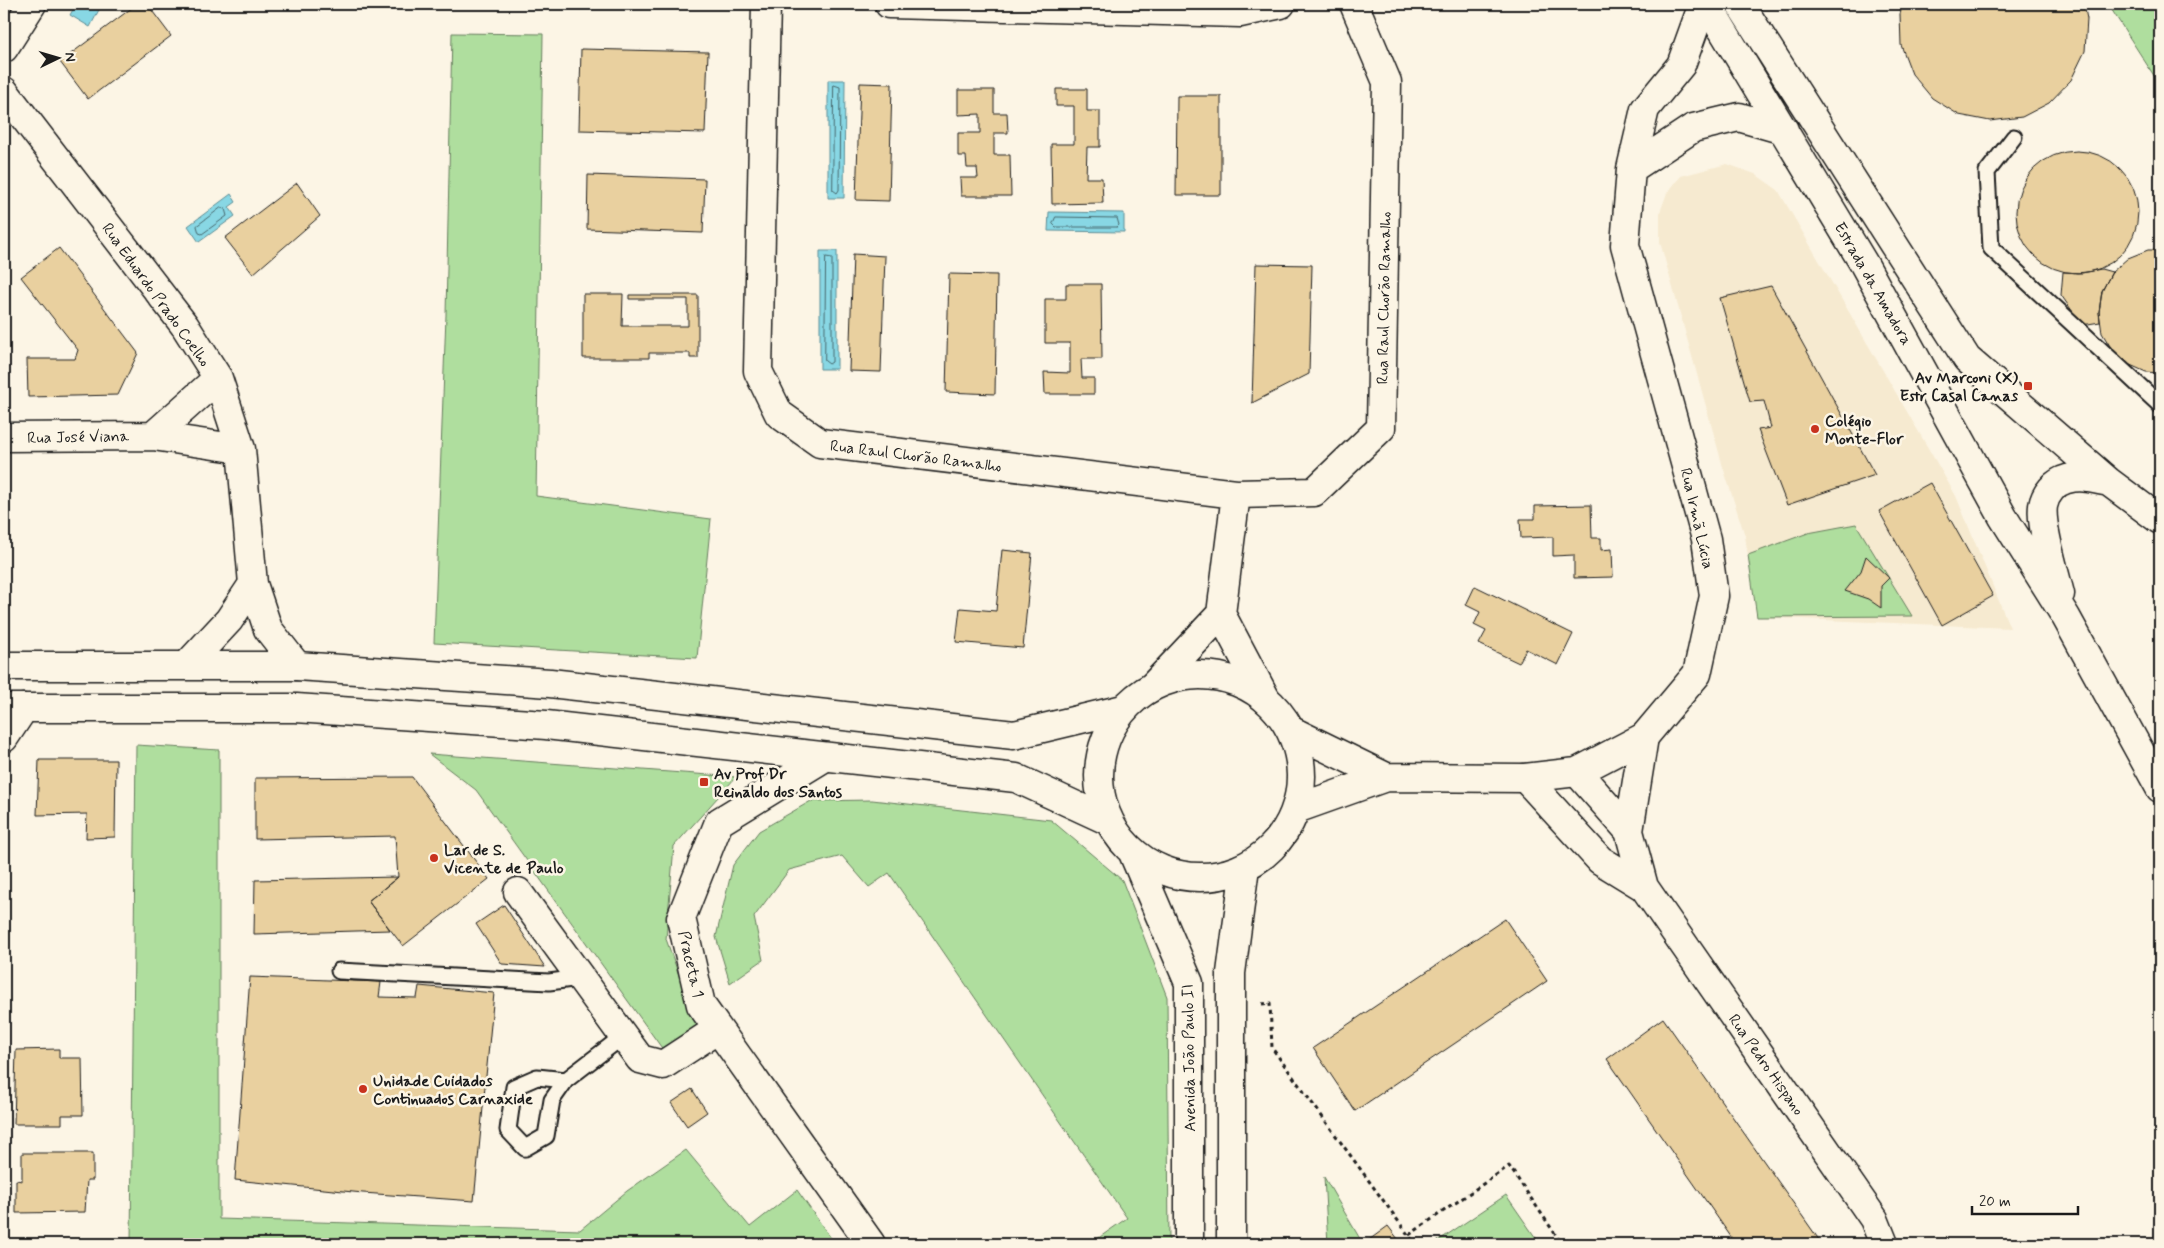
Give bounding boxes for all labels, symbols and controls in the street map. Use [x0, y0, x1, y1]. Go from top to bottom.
north arrow [32, 32, 82, 82]
text: N [61, 52, 79, 62]
street label: Rua Raul Chorão Ramalho [1372, 211, 1397, 385]
street label: Estrada da Amadora [1829, 218, 1916, 349]
street label: Rua Eduardo Prado Coelho [97, 219, 215, 371]
place label: Av Marconi (X) Estr Casal Canas [1900, 368, 2019, 407]
marker: Av Marconi (X) Estr Casal Canas [2022, 380, 2034, 392]
place label: Colégio Monte-Flor [1825, 411, 1904, 450]
marker: Colégio Monte-Flor [1809, 423, 1821, 435]
street label: Rua José Viana [27, 426, 130, 449]
street label: Rua Raul Chorão Ramalho [829, 436, 1003, 477]
street label: Rua Irmã Lúcia [1675, 466, 1718, 571]
place label: Av Prof Dr Reinaldo dos Santos [714, 764, 843, 803]
marker: Av Prof Dr Reinaldo dos Santos [698, 776, 710, 788]
place label: Lar de S. Vicente de Paulo [444, 840, 564, 879]
marker: Lar de S. Vicente de Paulo [428, 852, 440, 864]
street label: Praceta 1 [673, 929, 708, 1000]
street label: Avenida João Paulo II [1178, 984, 1201, 1132]
street label: Rua Pedro Hispano [1723, 1010, 1809, 1120]
place label: Unidade Cuidados Continuados Carnaxide [373, 1071, 533, 1110]
marker: Unidade Cuidados Continuados Carnaxide [357, 1083, 369, 1095]
scale bar [1972, 1183, 2078, 1215]
text: 20 m [1979, 1192, 2011, 1212]

